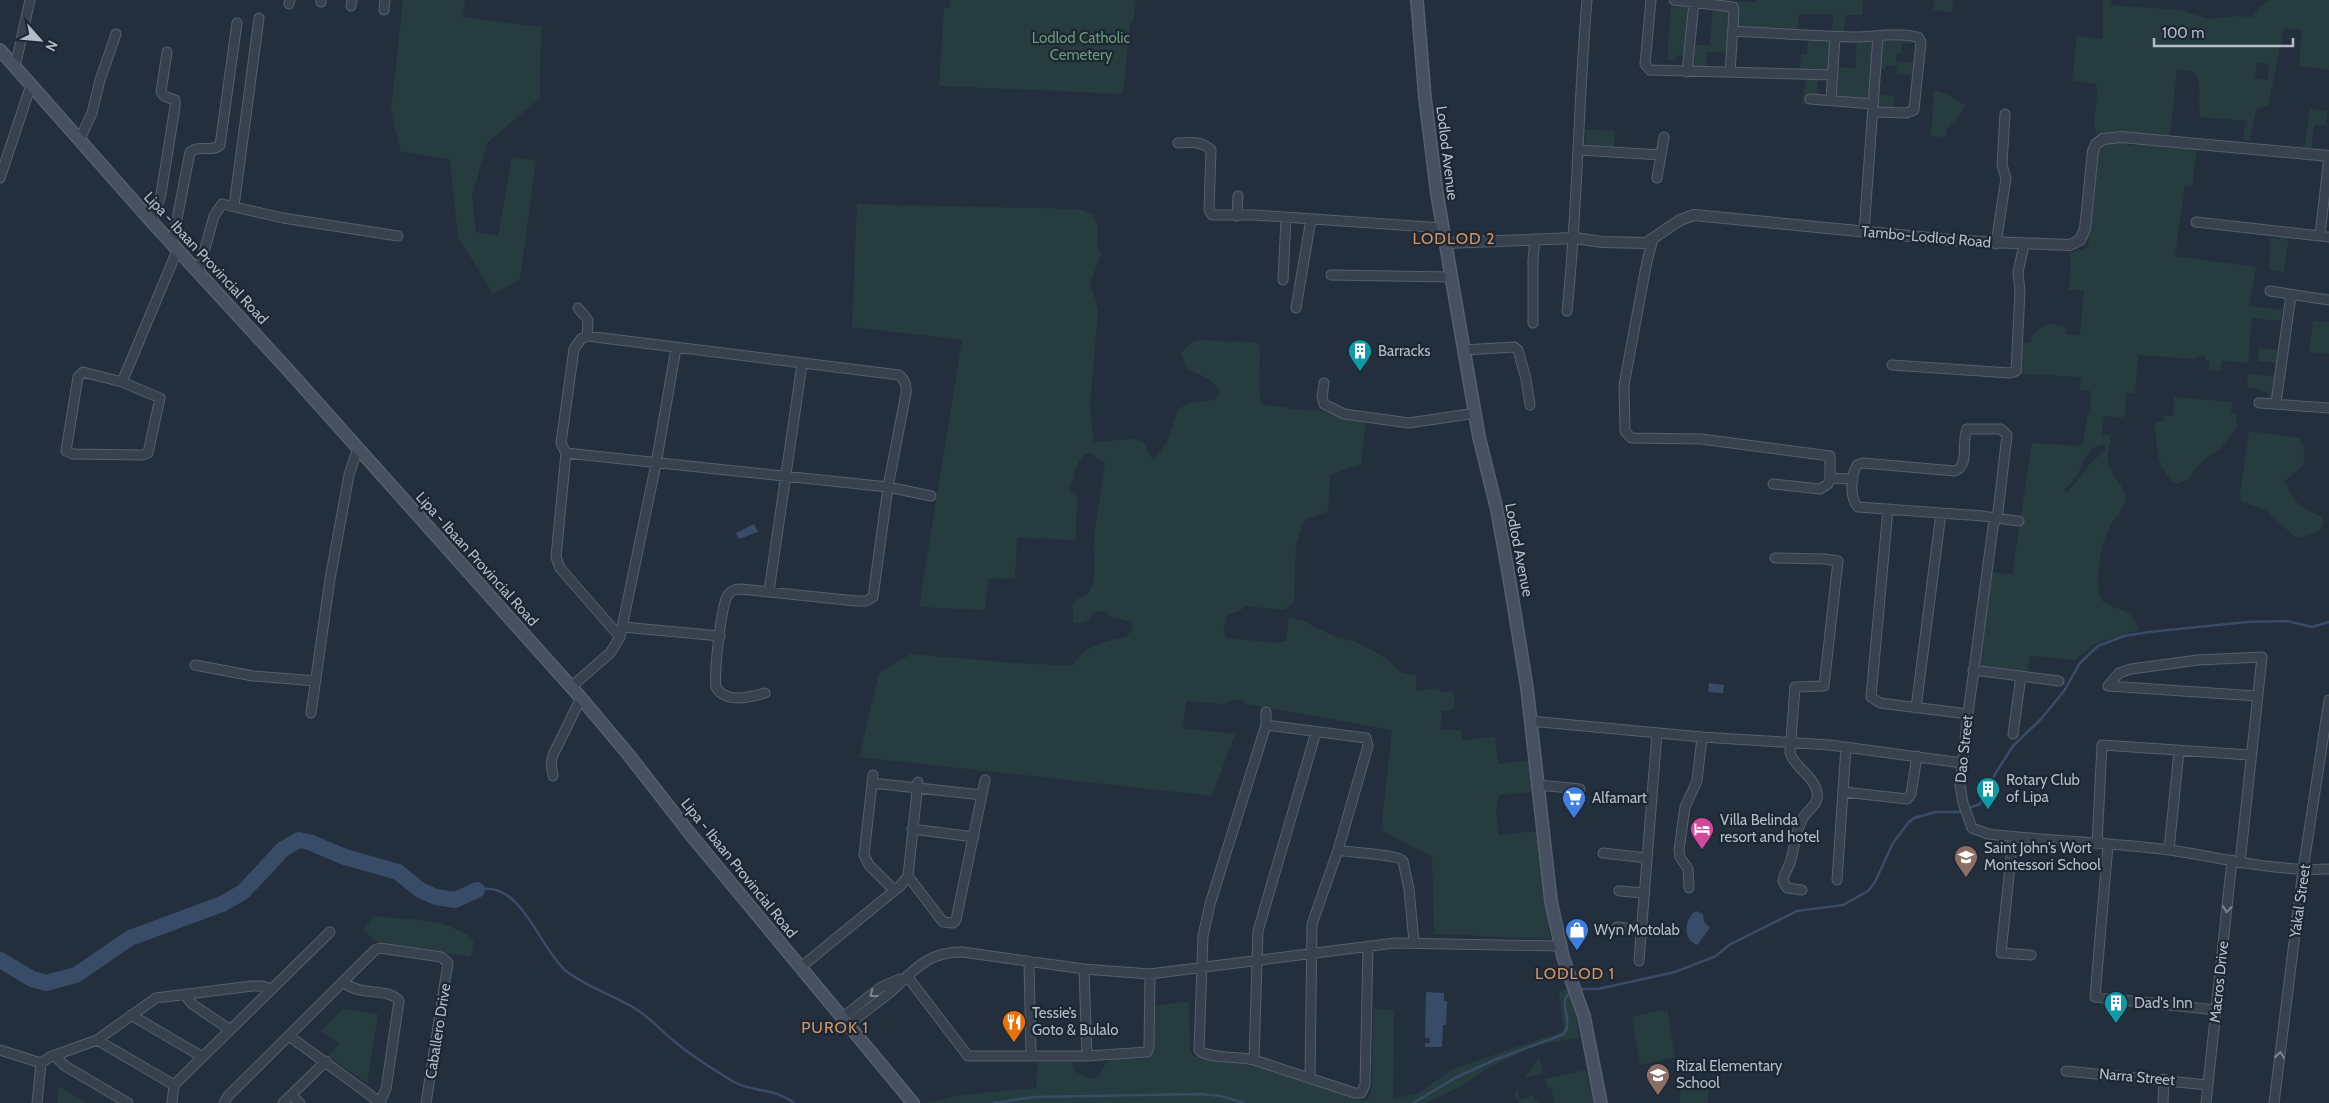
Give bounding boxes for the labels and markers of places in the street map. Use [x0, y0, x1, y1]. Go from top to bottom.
building icon: Barracks [1347, 338, 1373, 372]
place label: Barracks [1378, 342, 1430, 360]
place label: Rotary Club of Lipa [2006, 771, 2080, 806]
building icon: Rotary Club of Lipa [1975, 776, 2001, 810]
supermarket icon: Alfamart [1561, 785, 1587, 819]
place label: Alfamart [1592, 789, 1647, 807]
place label: Villa Belinda resort and hotel [1720, 811, 1820, 846]
hotel icon: Villa Belinda resort and hotel [1689, 816, 1715, 850]
place label: Saint John's Wort Montessori School [1984, 839, 2101, 874]
school or university icon: Saint John's Wort Montessori School [1953, 844, 1979, 878]
shop icon: Wyn Motolab [1564, 917, 1590, 951]
place label: Wyn Motolab [1594, 921, 1680, 939]
building icon: Dad's Inn [2103, 990, 2129, 1024]
place label: Dad's Inn [2134, 994, 2193, 1012]
place label: Tessie’s Goto & Bulalo [1032, 1004, 1119, 1039]
restaurant icon: Tessie’s Goto & Bulalo [1001, 1009, 1027, 1043]
place label: Rizal Elementary School [1676, 1057, 1783, 1092]
school or university icon: Rizal Elementary School [1645, 1062, 1671, 1096]

